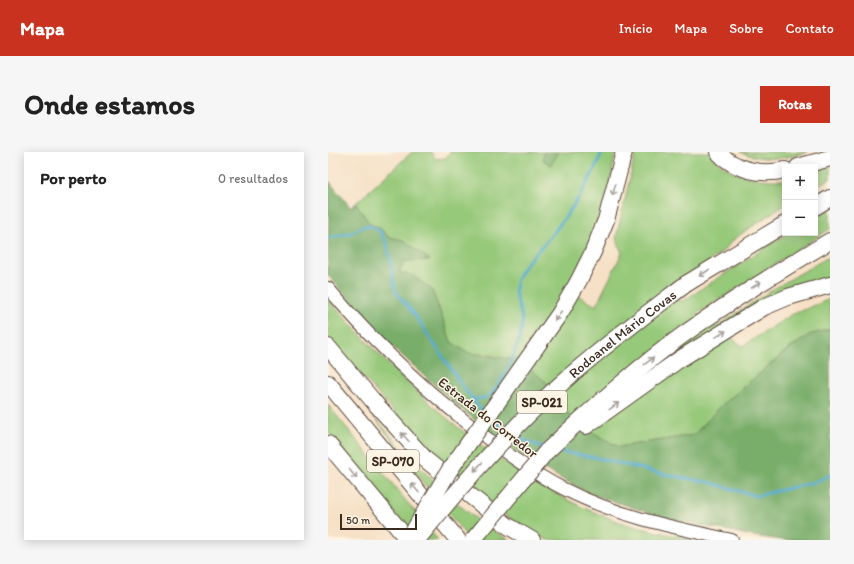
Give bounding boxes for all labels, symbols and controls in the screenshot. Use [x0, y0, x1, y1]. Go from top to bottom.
text: Mapa [20, 17, 64, 40]
text: Início [619, 20, 653, 37]
text: Mapa [675, 20, 707, 37]
text: Sobre [729, 20, 763, 37]
text: Contato [785, 20, 834, 37]
button: Rotas [760, 86, 830, 123]
text: Onde estamos [24, 87, 195, 121]
map controls [782, 164, 818, 236]
button: + [782, 164, 818, 200]
text: Por perto [40, 168, 107, 188]
text: 0 resultados [218, 171, 288, 186]
one-way arrow [610, 183, 617, 196]
button: − [782, 200, 818, 236]
one-way arrow [699, 269, 710, 277]
one-way arrow [750, 281, 762, 289]
street label: Rodoanel Mário Covas [565, 286, 680, 382]
one-way arrow [554, 310, 563, 321]
one-way arrow [715, 329, 727, 337]
one-way arrow [644, 357, 655, 365]
street label: Estrada do Corredor [435, 374, 542, 462]
road number: SP-021 [517, 391, 567, 413]
one-way arrow [608, 402, 619, 411]
one-way arrow [400, 431, 409, 442]
road number: SP-070 [367, 450, 419, 472]
one-way arrow [474, 462, 483, 472]
one-way arrow [348, 469, 357, 479]
one-way arrow [411, 483, 419, 494]
scale bar [340, 512, 417, 531]
text: 50 m [346, 514, 370, 527]

